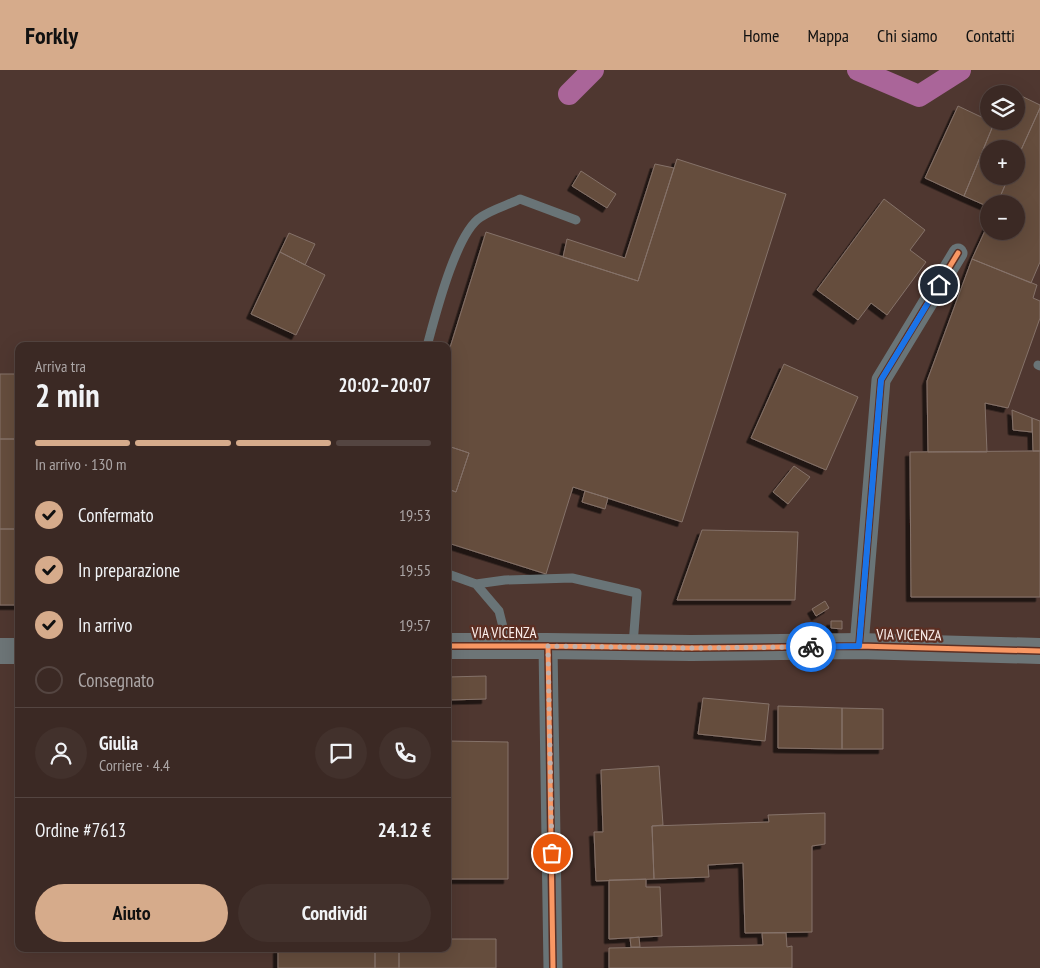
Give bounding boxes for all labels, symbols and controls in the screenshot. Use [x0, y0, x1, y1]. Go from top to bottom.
text: Forkly [25, 20, 78, 51]
text: Home [743, 24, 780, 47]
text: Mappa [808, 24, 849, 47]
text: Chi siamo [877, 24, 938, 47]
text: Contatti [966, 24, 1015, 47]
map controls [980, 85, 1025, 240]
button: layers [980, 85, 1025, 130]
button: + [980, 140, 1025, 185]
button: − [980, 195, 1025, 240]
pin [918, 264, 960, 306]
icon: home [925, 271, 953, 299]
text: Arriva tra [35, 356, 86, 376]
text: 20:02–20:07 [338, 373, 431, 397]
text: 2 min [35, 374, 100, 416]
text: In arrivo · 130 m [35, 454, 127, 474]
icon: check [35, 501, 63, 529]
text: Confermato [78, 503, 154, 527]
text: 19:53 [399, 505, 431, 525]
icon: check [35, 556, 63, 584]
text: In preparazione [78, 558, 180, 582]
text: 19:55 [399, 560, 431, 580]
icon: check [35, 611, 63, 639]
text: In arrivo [78, 613, 133, 637]
text: 19:57 [399, 615, 431, 635]
courier [786, 622, 836, 672]
street label: VIA VICENZA [470, 623, 537, 642]
street label: VIA VICENZA [875, 624, 943, 645]
icon: bike [797, 633, 825, 661]
text: Consegnato [78, 668, 154, 692]
button: person [35, 727, 87, 779]
button: chat [315, 727, 367, 779]
button: phone [379, 727, 431, 779]
text: Giulia [99, 731, 138, 755]
text: Corriere · 4.4 [99, 755, 170, 775]
text: Ordine #7613 [35, 818, 126, 842]
text: 24.12 € [378, 818, 431, 842]
pin [531, 832, 573, 874]
icon: bag [538, 839, 566, 867]
button: Aiuto [35, 884, 228, 942]
button: Condividi [238, 884, 431, 942]

